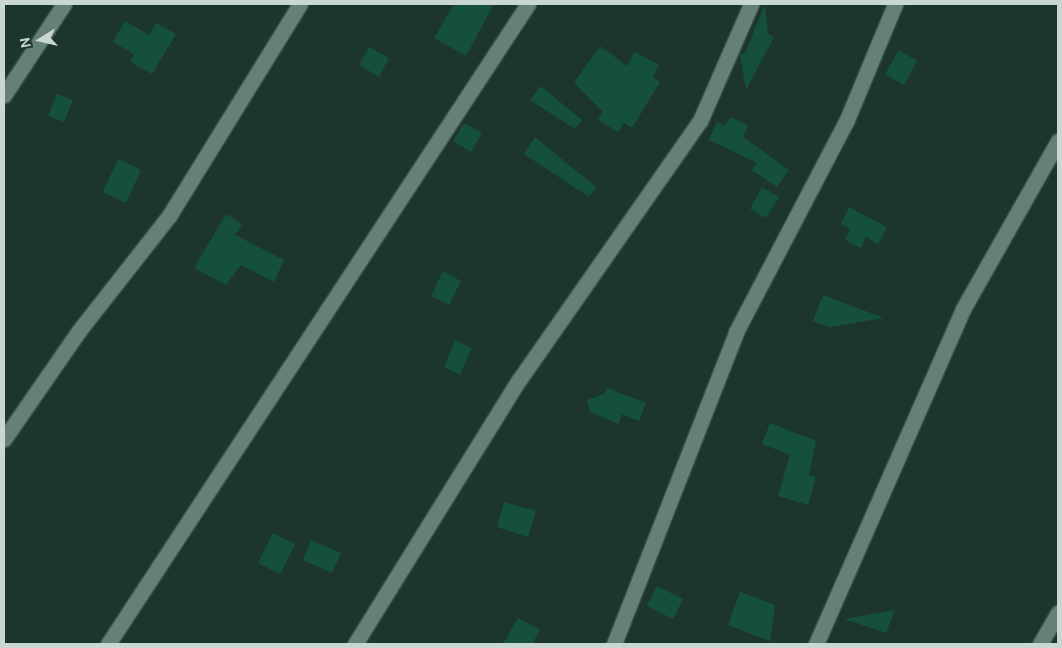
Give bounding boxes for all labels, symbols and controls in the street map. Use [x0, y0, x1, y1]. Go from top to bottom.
north arrow [15, 15, 65, 65]
text: N [16, 36, 34, 49]

